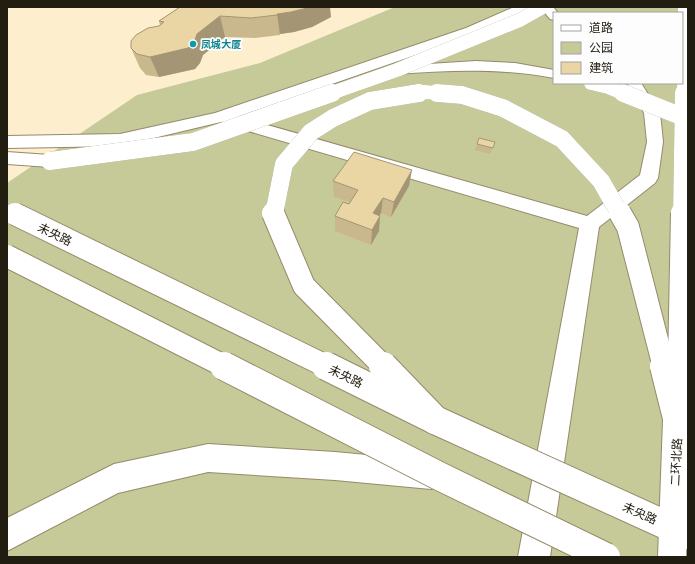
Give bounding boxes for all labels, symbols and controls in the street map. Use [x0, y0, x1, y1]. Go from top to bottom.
legend [553, 12, 683, 84]
text: 道路 [589, 20, 613, 35]
place label: 凤城大厦 [201, 38, 241, 51]
marker: 凤城大厦 [188, 39, 198, 49]
text: 公园 [589, 40, 613, 55]
text: 建筑 [589, 60, 613, 75]
street label: 未央路 [36, 219, 74, 249]
street label: 未央路 [327, 361, 365, 391]
street label: 二环北路 [667, 438, 685, 486]
street label: 未央路 [620, 499, 660, 527]

